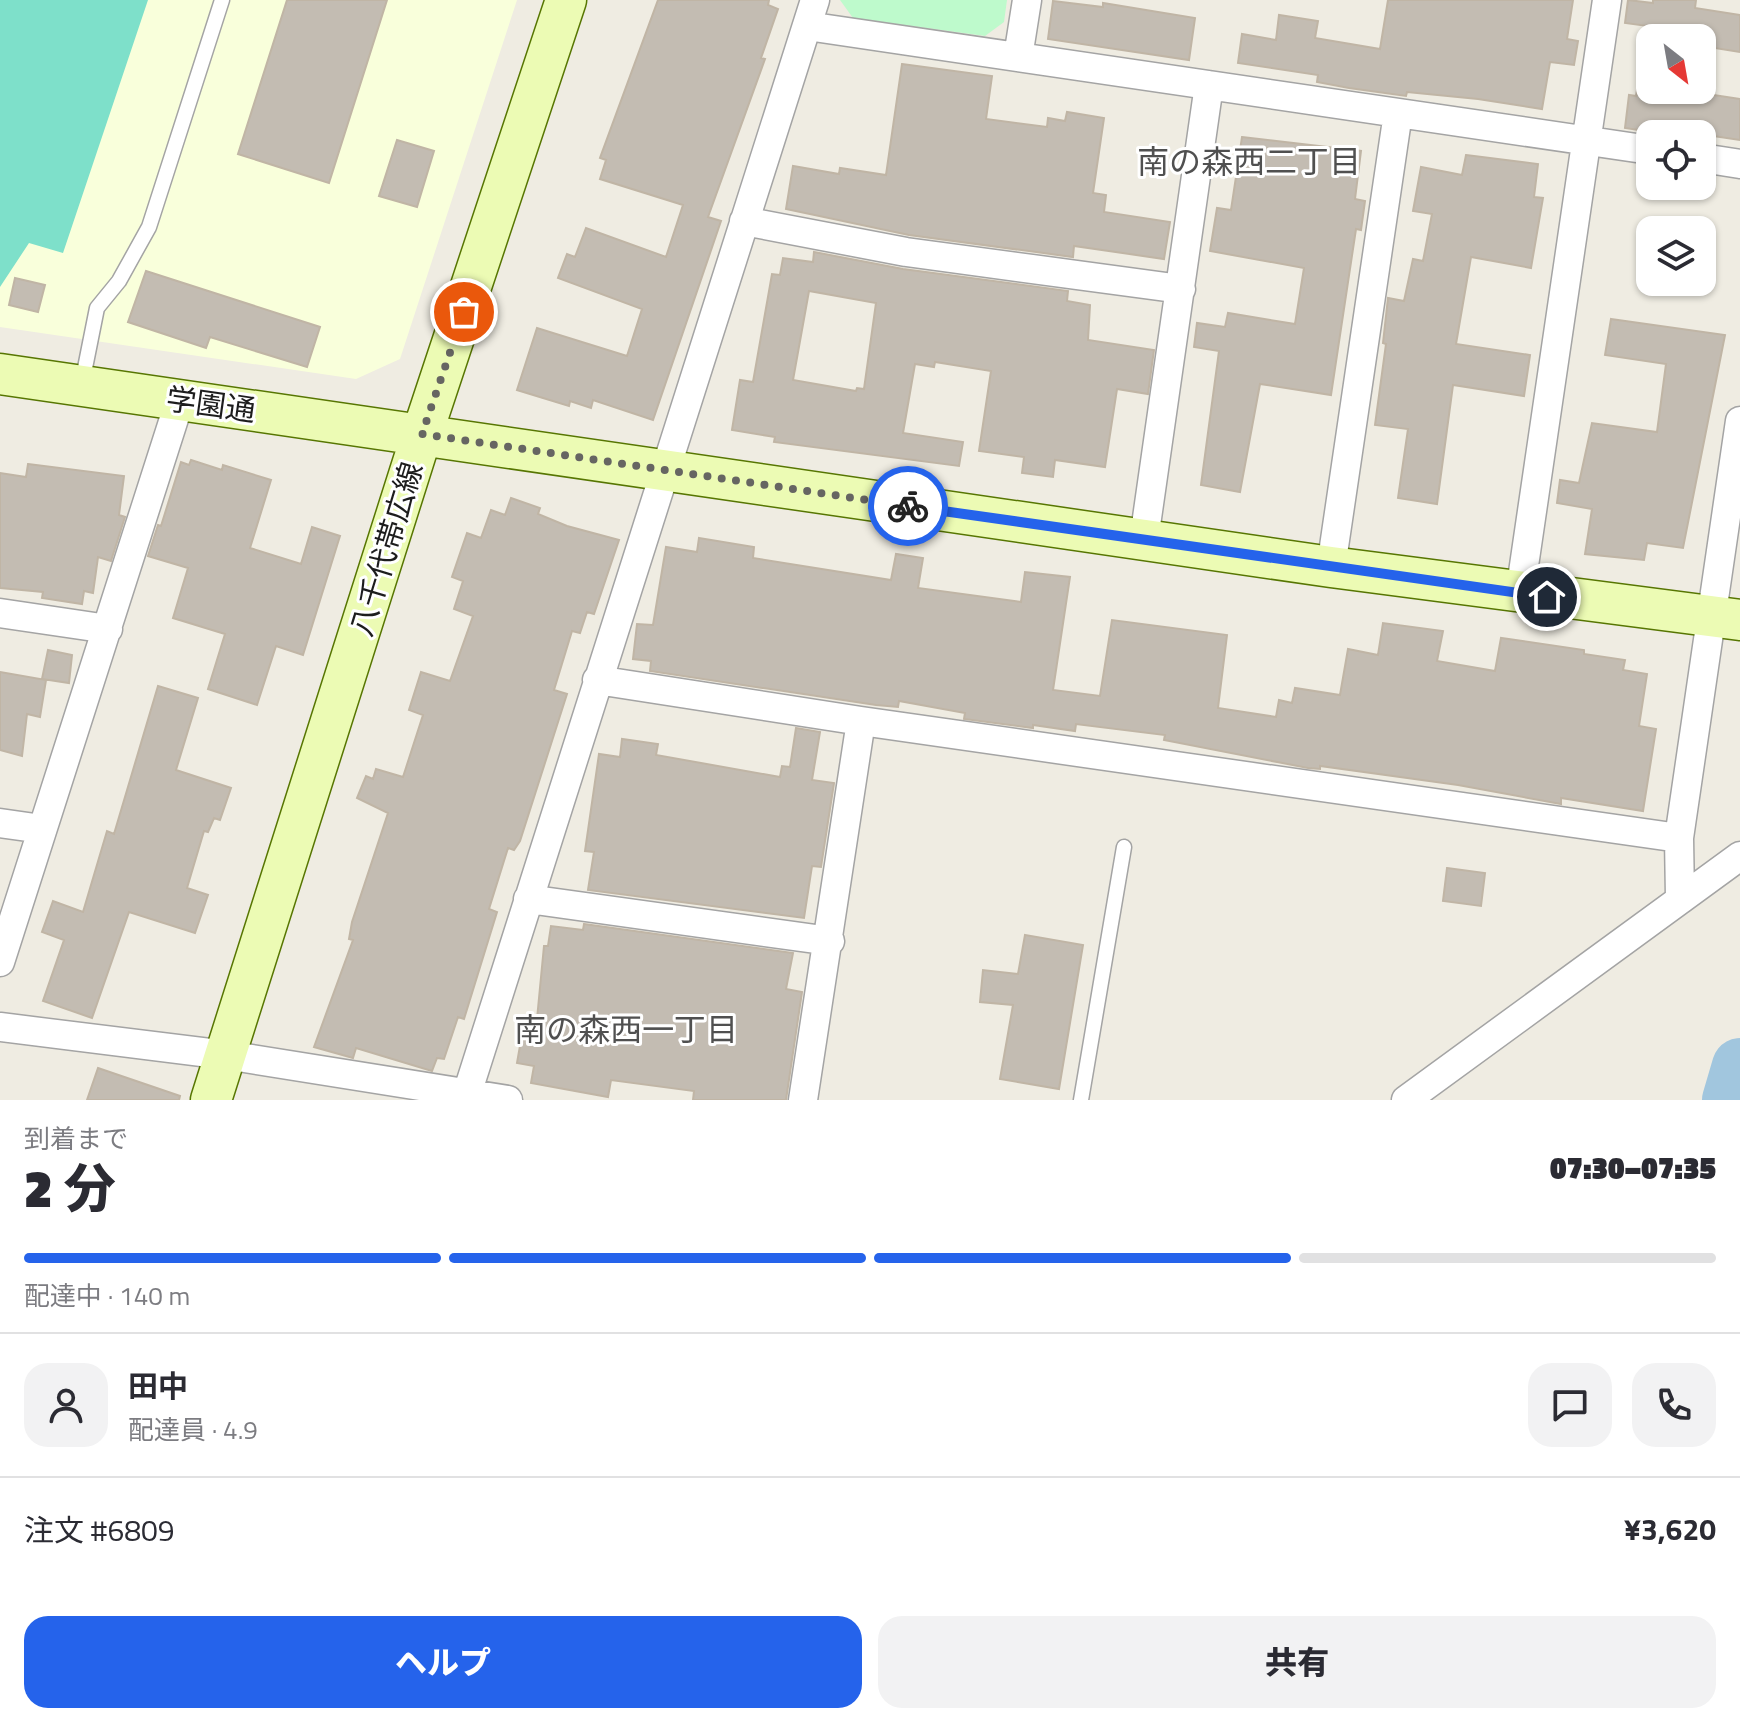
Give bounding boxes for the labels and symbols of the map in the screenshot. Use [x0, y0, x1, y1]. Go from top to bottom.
north arrow [1636, 24, 1716, 104]
district label: 南の森西二丁目 [1137, 137, 1361, 185]
pin [430, 278, 498, 346]
street label: 学園通 [163, 375, 259, 433]
street label: 八千代帯広線 [338, 456, 434, 642]
courier [868, 466, 948, 546]
pin [1513, 563, 1581, 631]
district label: 南の森西一丁目 [514, 1005, 738, 1053]

